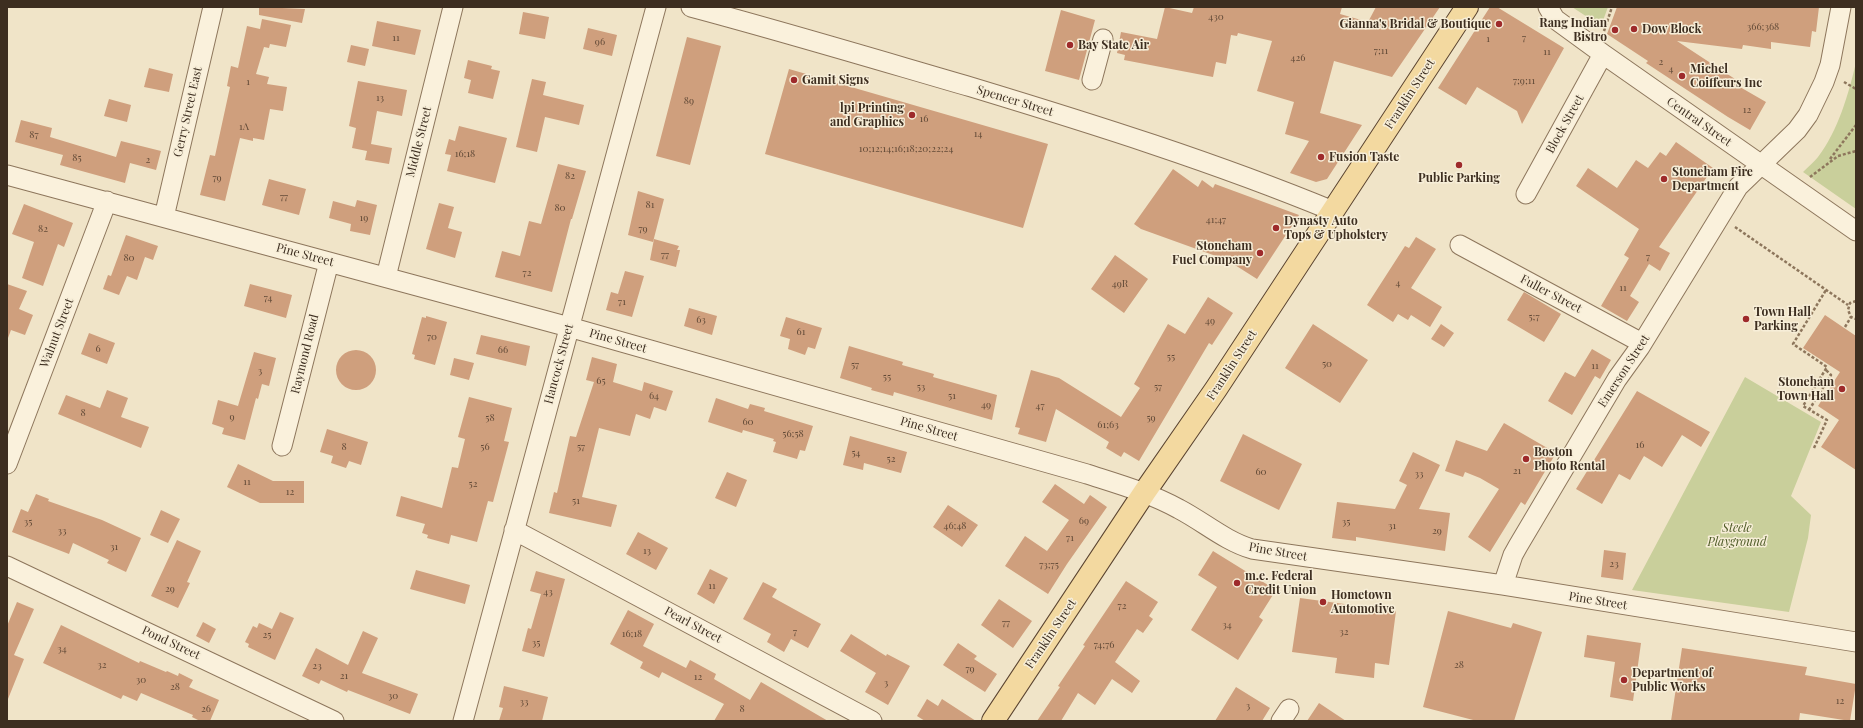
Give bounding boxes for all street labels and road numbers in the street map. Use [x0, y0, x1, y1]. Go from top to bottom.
street label: Franklin Street [1382, 56, 1438, 132]
street label: Gerry Street East [171, 65, 205, 159]
street label: Spencer Street [975, 83, 1055, 119]
street label: Block Street [1543, 92, 1587, 156]
street label: Central Street [1664, 94, 1734, 150]
street label: Middle Street [403, 105, 435, 179]
street label: Pine Street [275, 240, 335, 270]
street label: Fuller Street [1518, 272, 1584, 316]
street label: Walnut Street [37, 296, 77, 370]
street label: Raymond Road [288, 313, 322, 395]
street label: Hancock Street [541, 322, 577, 406]
street label: Pine Street [588, 326, 648, 356]
street label: Franklin Street [1204, 327, 1260, 403]
street label: Emerson Street [1595, 332, 1653, 410]
street label: Pine Street [899, 414, 959, 444]
street label: Pine Street [1248, 540, 1308, 564]
street label: Pine Street [1568, 589, 1628, 613]
street label: Franklin Street [1022, 596, 1080, 672]
street label: Pearl Street [662, 604, 724, 646]
street label: Pond Street [139, 623, 203, 663]

